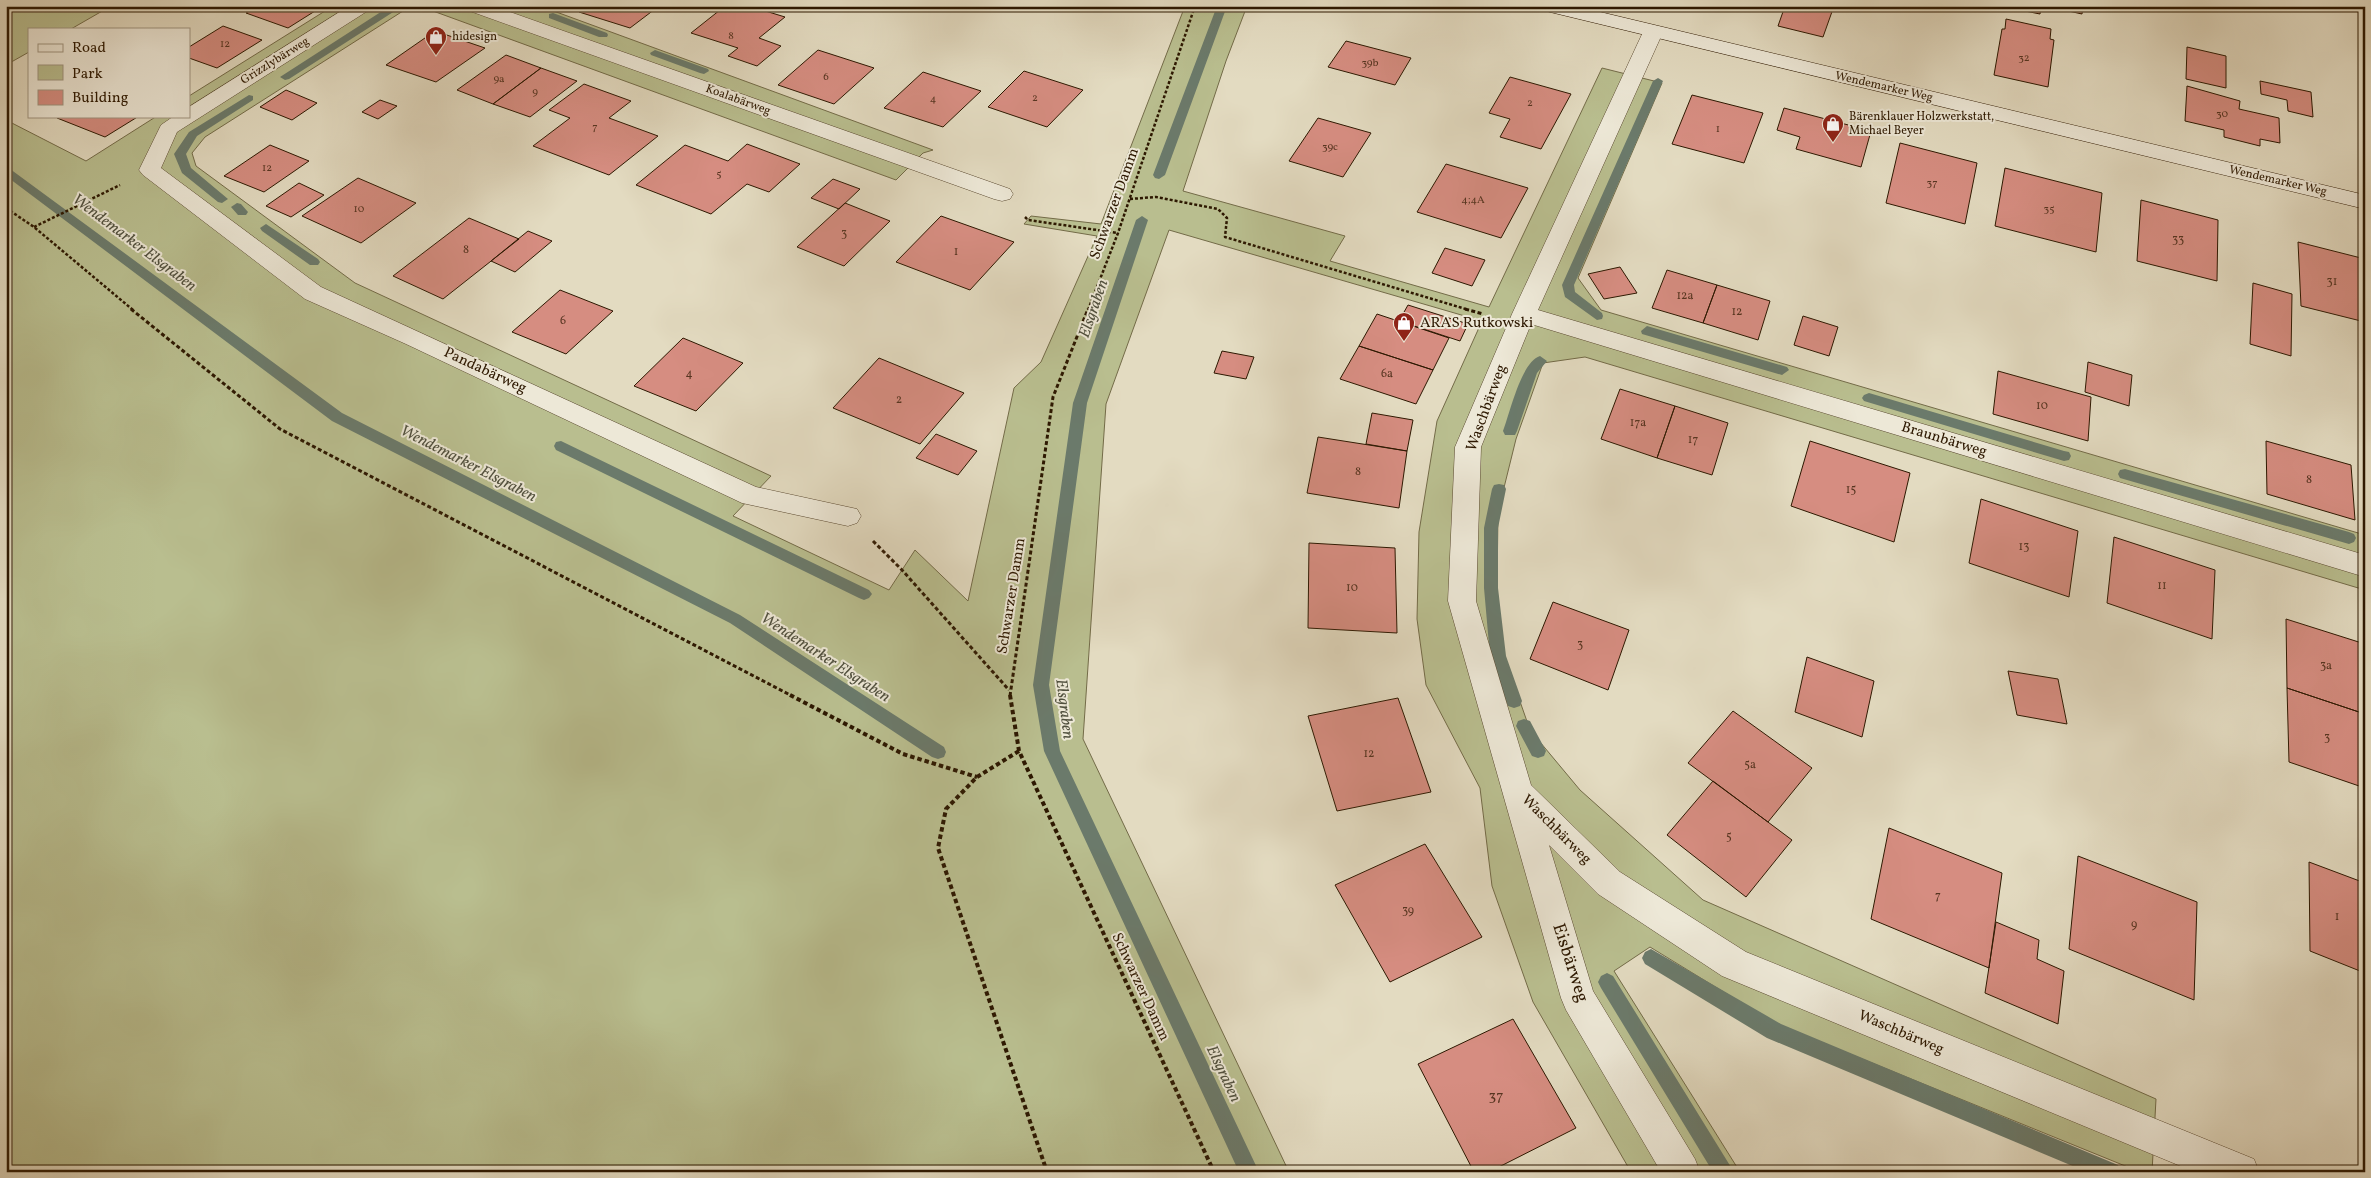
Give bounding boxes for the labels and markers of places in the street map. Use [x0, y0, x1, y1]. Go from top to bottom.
shop icon: hidesign [424, 25, 448, 56]
place label: hidesign [452, 29, 497, 45]
place label: Bärenklauer Holzwerkstatt, Michael Beyer [1849, 109, 1994, 139]
shop icon: Bärenklauer Holzwerkstatt, Michael Beyer [1821, 112, 1845, 143]
shop icon: ARAS Rutkowski [1392, 311, 1416, 342]
place label: ARAS Rutkowski [1420, 313, 1533, 334]

